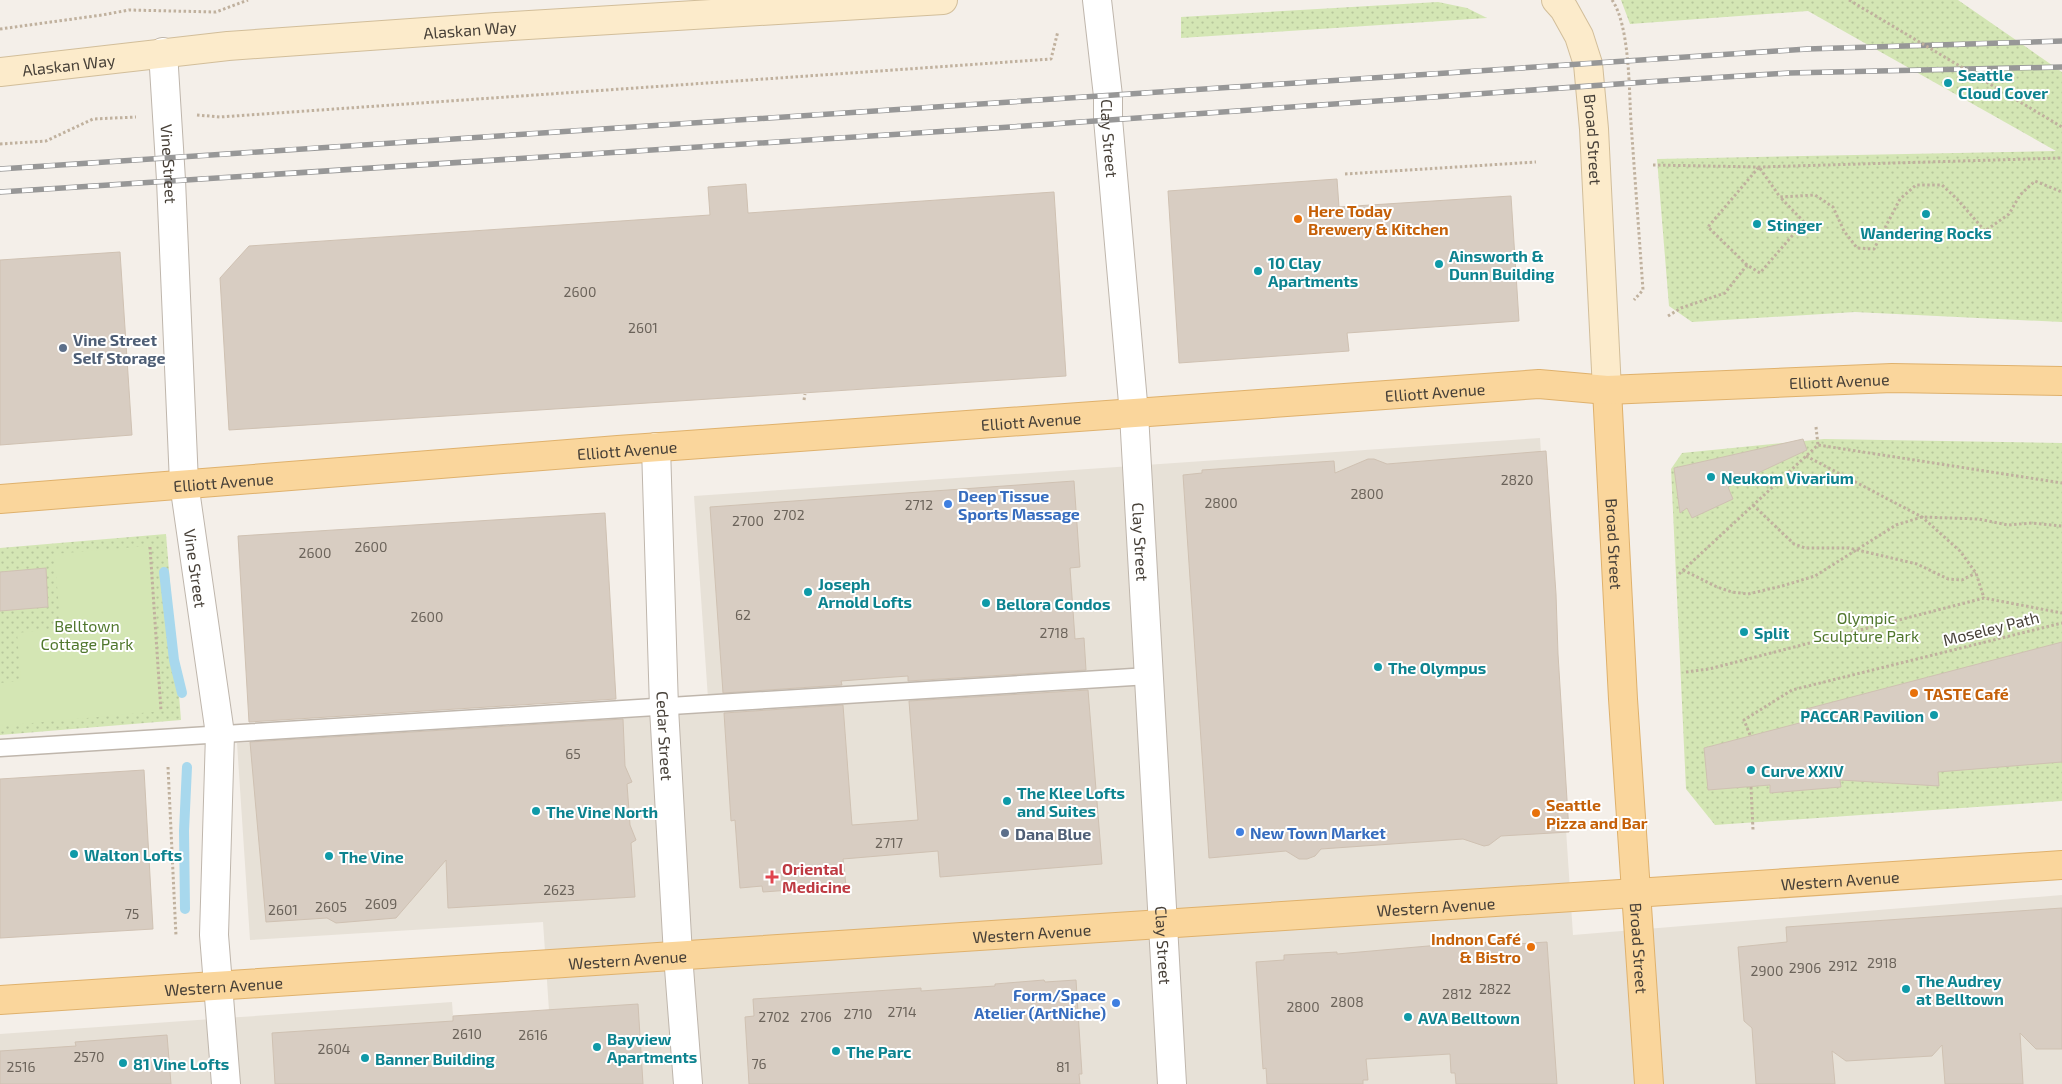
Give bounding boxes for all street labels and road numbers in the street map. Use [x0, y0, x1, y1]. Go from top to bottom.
street label: Alaskan Way [423, 16, 518, 42]
street label: Alaskan Way [21, 49, 117, 79]
street label: Broad Street [1581, 93, 1606, 185]
street label: Clay Street [1099, 99, 1123, 178]
street label: Vine Street [158, 123, 182, 204]
street label: Elliott Avenue [1789, 369, 1890, 392]
street label: Elliott Avenue [1384, 378, 1486, 405]
street label: Elliott Avenue [980, 407, 1082, 433]
street label: Elliott Avenue [576, 436, 678, 463]
street label: Elliott Avenue [172, 468, 274, 495]
street label: Broad Street [1603, 498, 1627, 590]
street label: Clay Street [1130, 502, 1153, 582]
street label: Vine Street [181, 527, 211, 609]
street label: Moseley Path [1941, 607, 2041, 649]
street label: Cedar Street [654, 691, 678, 781]
street label: Western Avenue [1780, 866, 1900, 893]
street label: Western Avenue [1376, 893, 1496, 919]
street label: Broad Street [1627, 902, 1652, 994]
street label: Clay Street [1152, 905, 1176, 985]
street label: Western Avenue [972, 919, 1092, 946]
street label: Western Avenue [568, 946, 688, 972]
street label: Western Avenue [164, 972, 283, 999]

